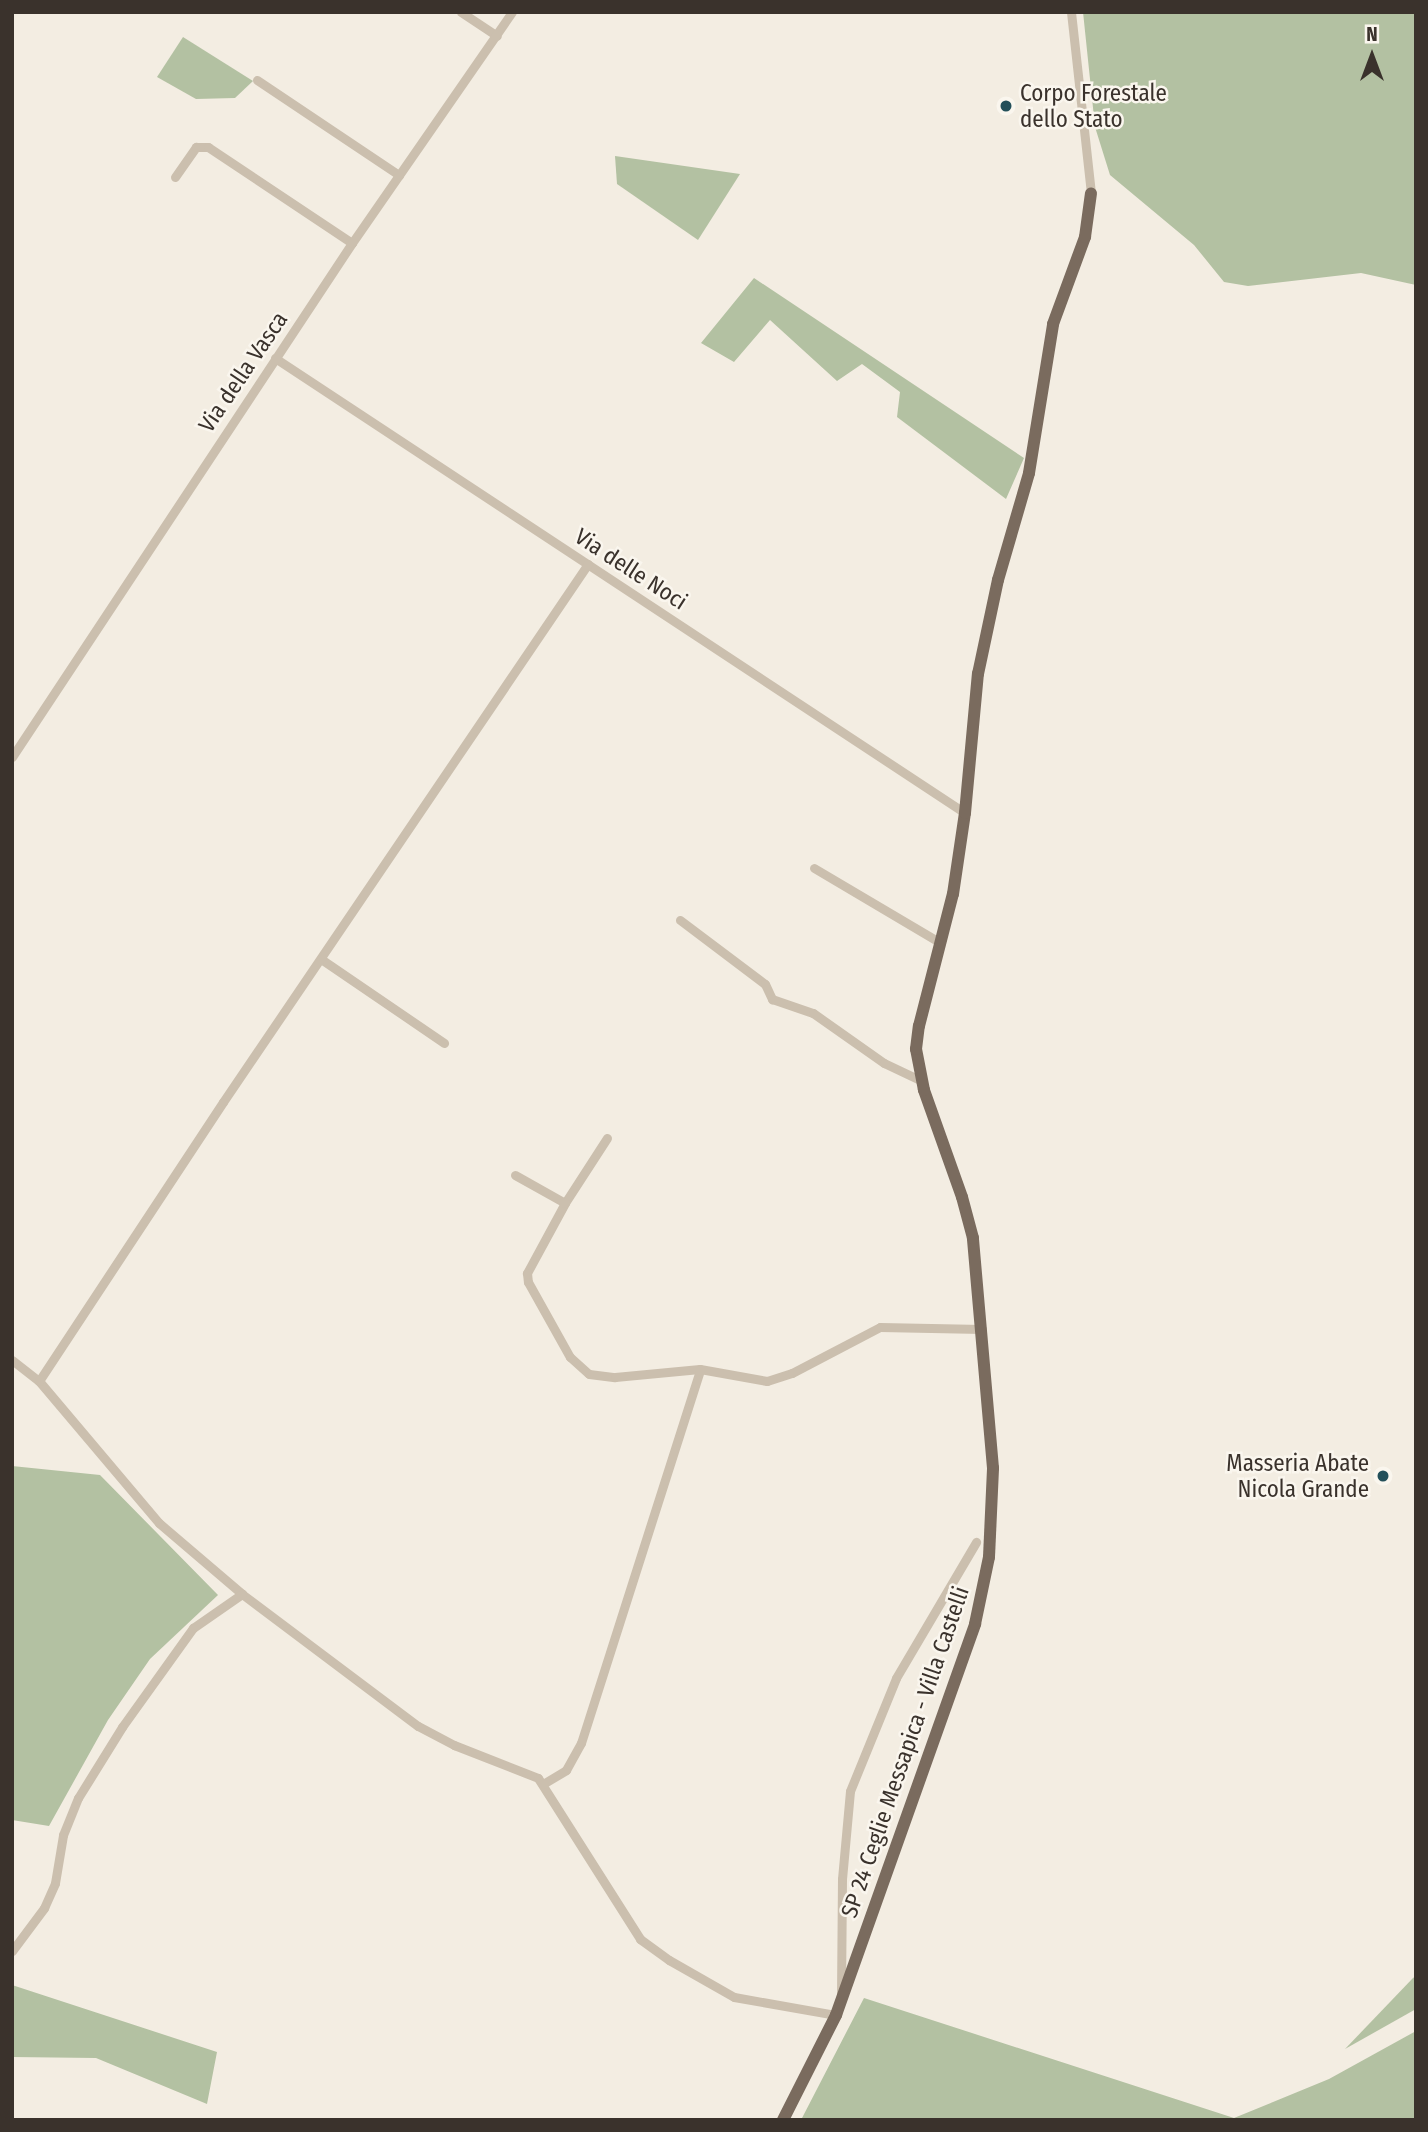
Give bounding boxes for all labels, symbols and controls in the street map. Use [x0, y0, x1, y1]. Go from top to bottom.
north arrow [1337, 21, 1407, 91]
text: N [1366, 23, 1378, 46]
place label: Corpo Forestale dello Stato [1020, 79, 1167, 133]
marker: Corpo Forestale dello Stato [998, 98, 1014, 114]
street label: Via della Vasca [193, 307, 293, 437]
street label: Via delle Noci [570, 522, 692, 616]
place label: Masseria Abate Nicola Grande [1226, 1449, 1369, 1503]
marker: Masseria Abate Nicola Grande [1375, 1468, 1391, 1484]
street label: SP 24 Ceglie Messapica - Villa Castelli [835, 1583, 975, 1921]

